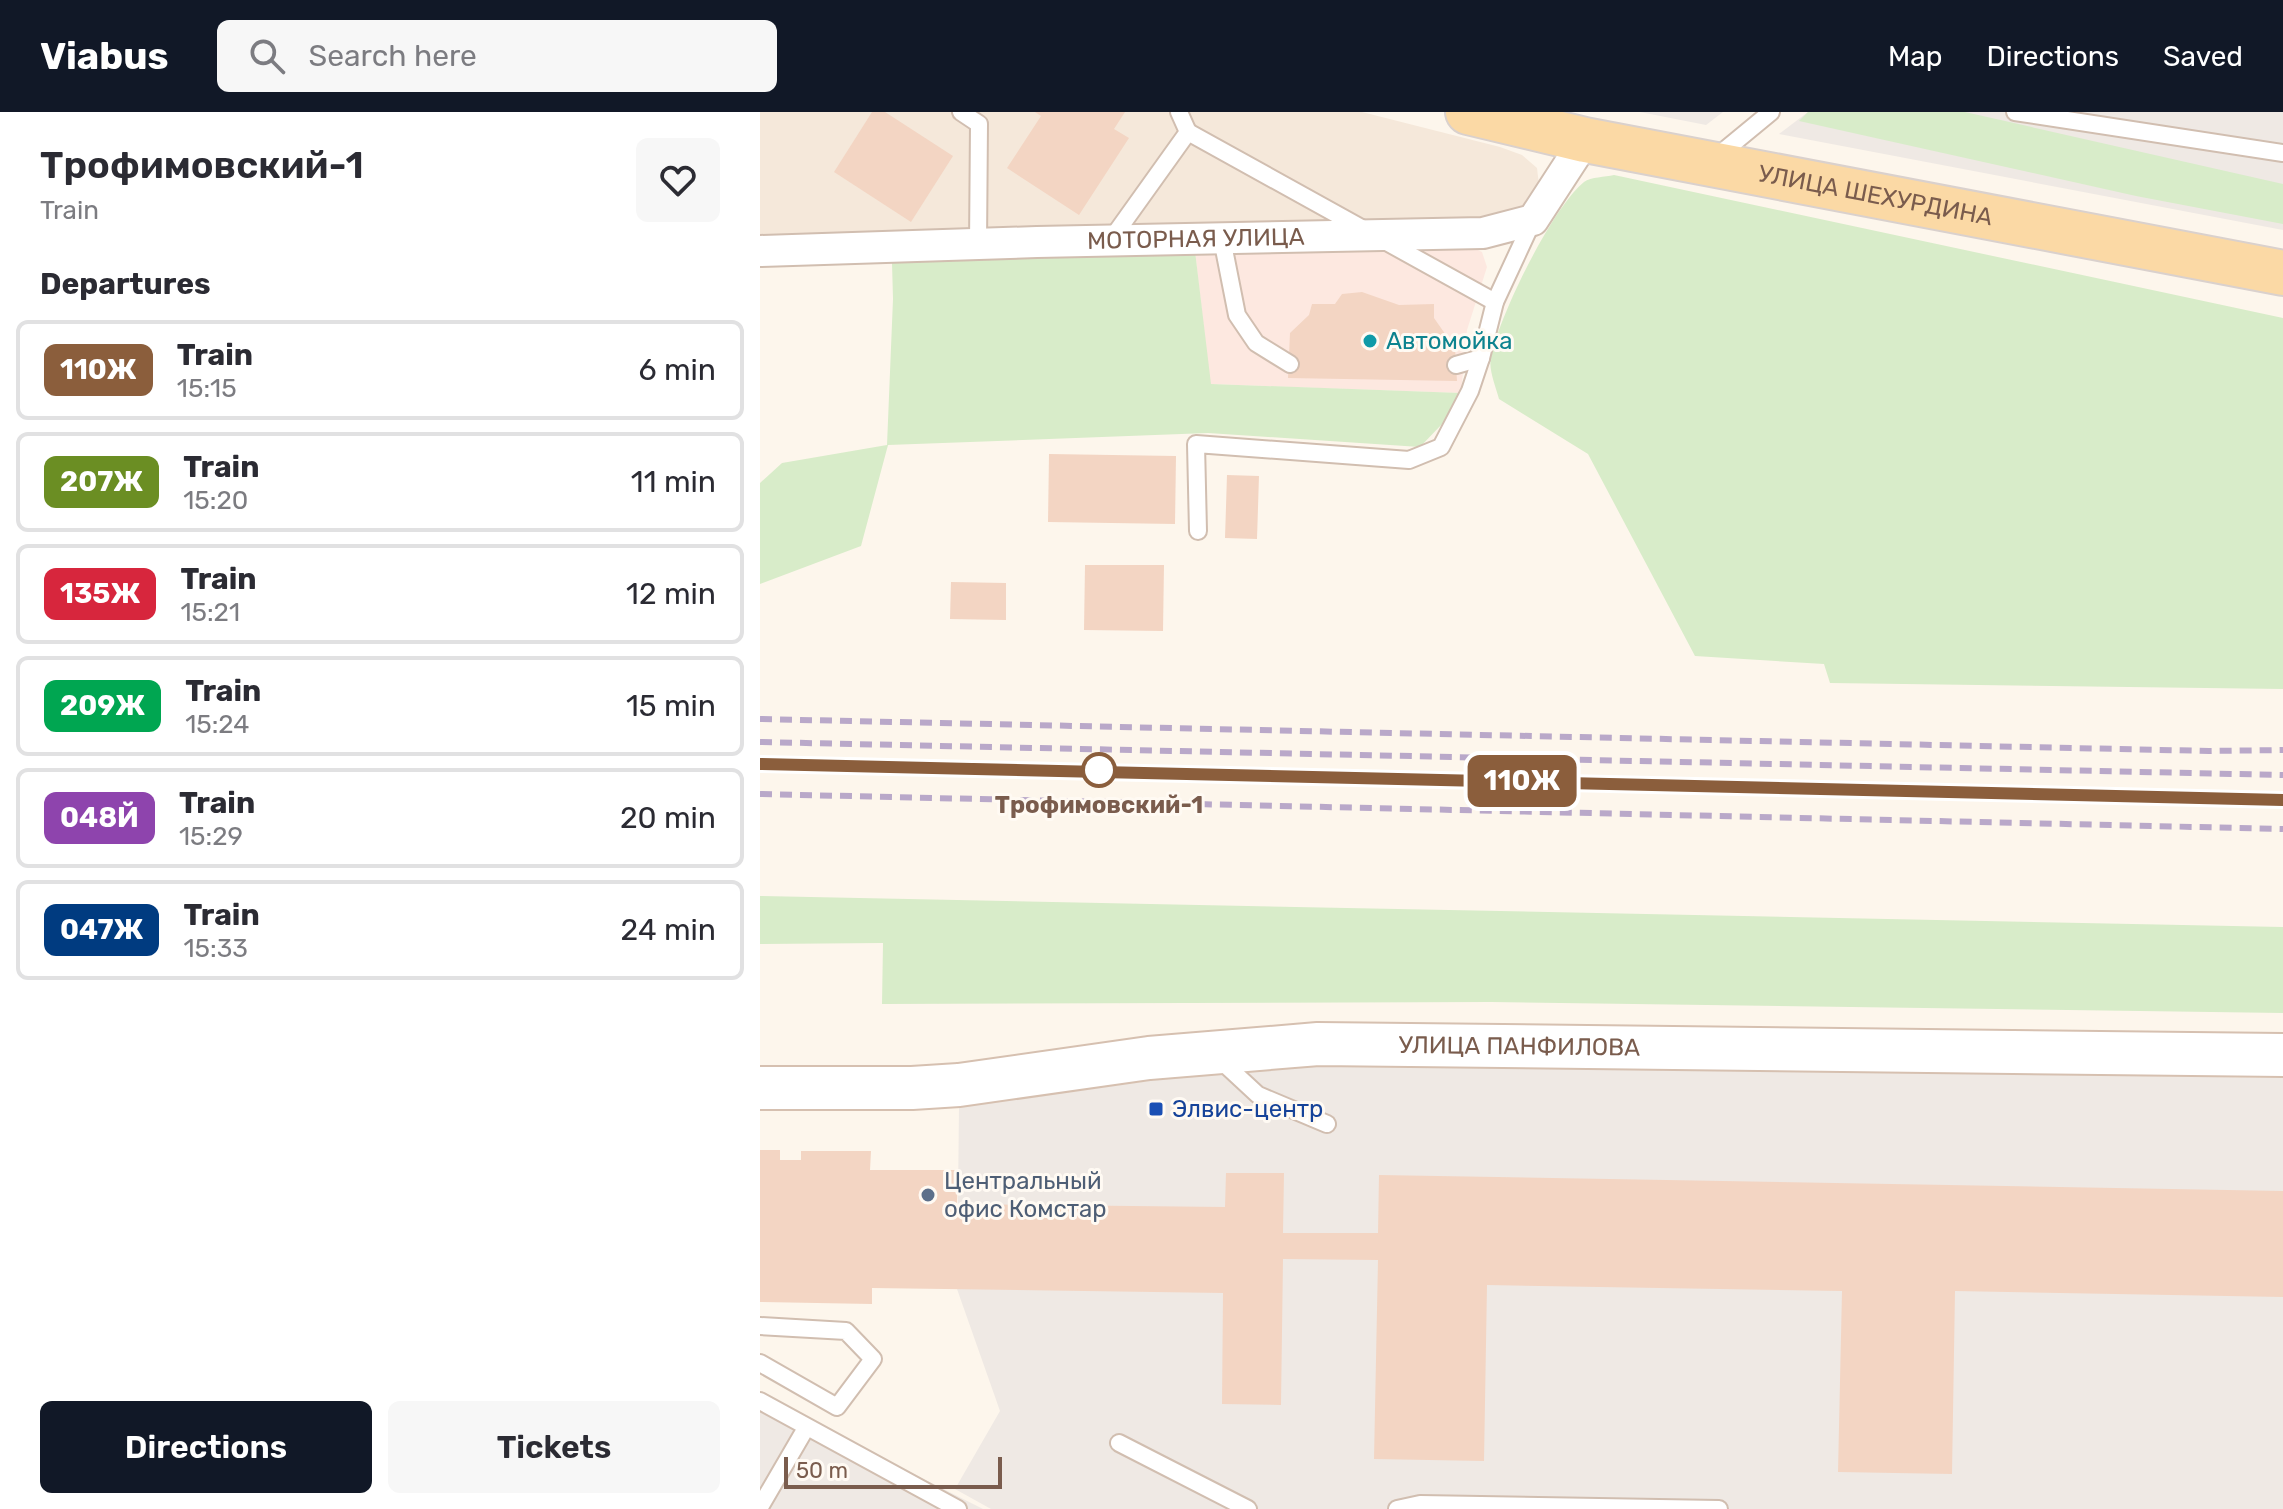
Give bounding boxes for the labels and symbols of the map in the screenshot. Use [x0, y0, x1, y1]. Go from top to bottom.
street label: УЛИЦА ШЕХУРДИНА [1756, 159, 1995, 231]
street label: МОТОРНАЯ УЛИЦА [1087, 223, 1305, 255]
place label: Автомойка [1386, 327, 1512, 355]
marker: Автомойка [1361, 332, 1379, 350]
marker: Трофимовский-1 [1082, 753, 1116, 787]
line badge: 110Ж [1466, 755, 1578, 807]
place label: Трофимовский-1 [995, 791, 1203, 819]
street label: УЛИЦА ПАНФИЛОВА [1398, 1031, 1640, 1062]
place label: Элвис-центр [1172, 1095, 1323, 1123]
marker: Элвис-центр [1147, 1100, 1165, 1118]
place label: Центральный офис Комстар [944, 1167, 1107, 1223]
marker: Центральный офис Комстар [919, 1186, 937, 1204]
scale bar [784, 1453, 1002, 1489]

